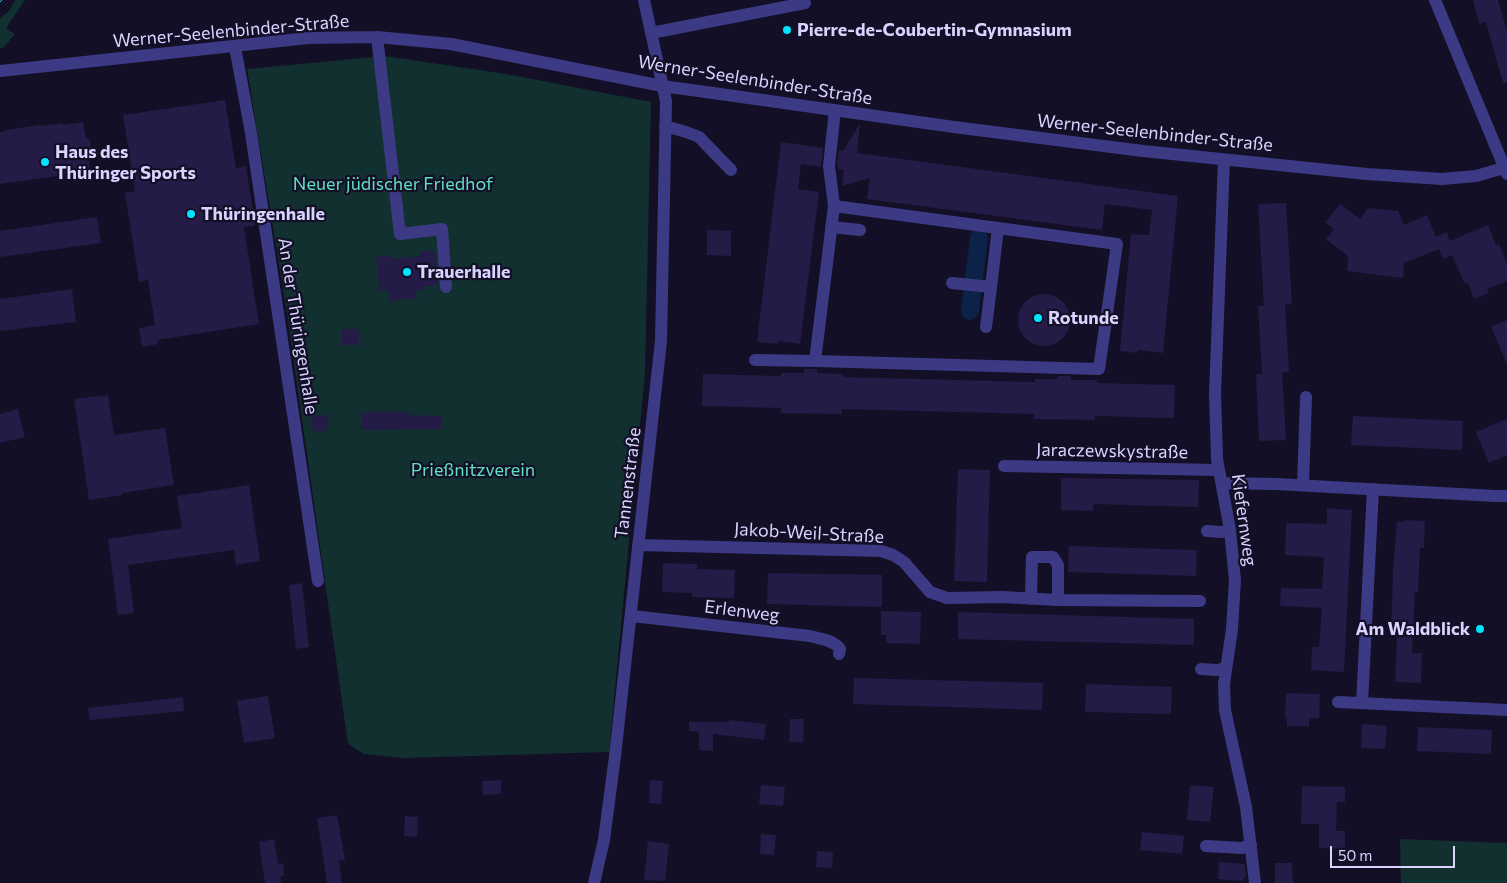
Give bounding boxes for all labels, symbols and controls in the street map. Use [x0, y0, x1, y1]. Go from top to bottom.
street label: Werner-Seelenbinder-Straße [112, 10, 350, 52]
place label: Pierre-de-Coubertin-Gymnasium [797, 19, 1072, 41]
marker: Pierre-de-Coubertin-Gymnasium [781, 24, 793, 36]
street label: Werner-Seelenbinder-Straße [636, 51, 874, 109]
street label: Werner-Seelenbinder-Straße [1036, 110, 1274, 156]
place label: Haus des Thüringer Sports [55, 141, 196, 183]
marker: Haus des Thüringer Sports [39, 156, 51, 168]
park label: Neuer jüdischer Friedhof [293, 173, 493, 195]
place label: Thüringenhalle [201, 203, 325, 225]
marker: Thüringenhalle [185, 208, 197, 220]
street label: An der Thüringenhalle [273, 236, 323, 416]
place label: Trauerhalle [417, 261, 511, 283]
marker: Trauerhalle [401, 266, 413, 278]
place label: Rotunde [1048, 307, 1119, 329]
marker: Rotunde [1032, 312, 1044, 324]
street label: Tannenstraße [610, 426, 646, 540]
street label: Jaraczewskystraße [1036, 439, 1188, 463]
park label: Prießnitzverein [411, 459, 535, 481]
street label: Kiefernweg [1227, 473, 1261, 567]
street label: Jakob-Weil-Straße [734, 518, 884, 548]
street label: Erlenweg [703, 596, 781, 626]
place label: Am Waldblick [1356, 618, 1470, 640]
marker: Am Waldblick [1474, 623, 1486, 635]
scale bar [1332, 836, 1457, 868]
text: 50 m [1338, 846, 1372, 864]

